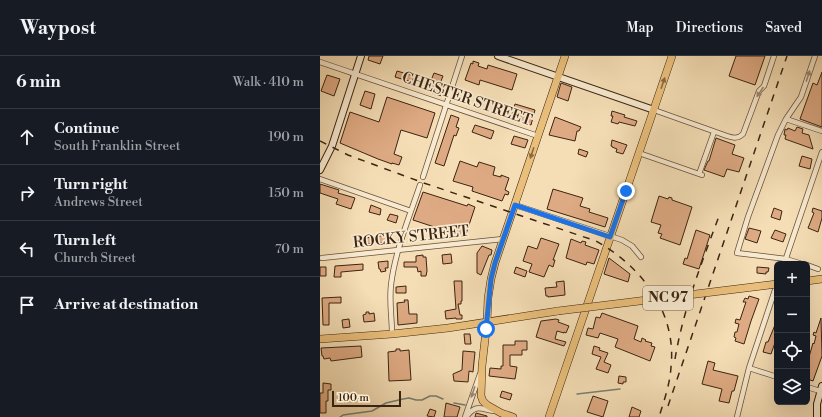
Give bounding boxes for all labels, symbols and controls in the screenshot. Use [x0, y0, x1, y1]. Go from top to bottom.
text: Waypost [20, 16, 96, 40]
text: Map [626, 19, 654, 37]
text: Directions [676, 19, 743, 37]
text: Saved [765, 19, 802, 37]
street label: CHESTER STREET [399, 68, 535, 130]
one-way arrow [805, 70, 811, 82]
text: 6 min [16, 71, 61, 93]
text: Walk · 410 m [233, 74, 304, 90]
one-way arrow [660, 76, 666, 88]
one-way arrow [756, 86, 764, 97]
text: Continue [54, 119, 119, 138]
icon: ahead [16, 126, 38, 148]
text: 190 m [268, 129, 304, 145]
text: South Franklin Street [54, 138, 180, 154]
one-way arrow [529, 148, 535, 160]
text: Turn right [54, 175, 128, 194]
icon: right [16, 182, 38, 204]
route end [617, 182, 635, 200]
text: 150 m [269, 185, 304, 201]
text: Andrews Street [54, 194, 143, 210]
street label: ROCKY STREET [352, 221, 470, 253]
text: Turn left [54, 231, 116, 250]
icon: left [16, 238, 38, 260]
text: 70 m [275, 241, 304, 257]
text: Church Street [54, 250, 136, 266]
map controls [774, 261, 810, 405]
button: + [774, 261, 810, 297]
road number: NC 97 [643, 286, 693, 310]
icon: arrive [16, 294, 38, 316]
text: Arrive at destination [54, 295, 198, 314]
button: − [774, 297, 810, 333]
route start [477, 320, 495, 338]
button: locate [774, 333, 810, 369]
button: layers [774, 369, 810, 405]
one-way arrow [470, 386, 476, 398]
scale bar [332, 389, 401, 408]
text: 100 m [338, 391, 369, 405]

